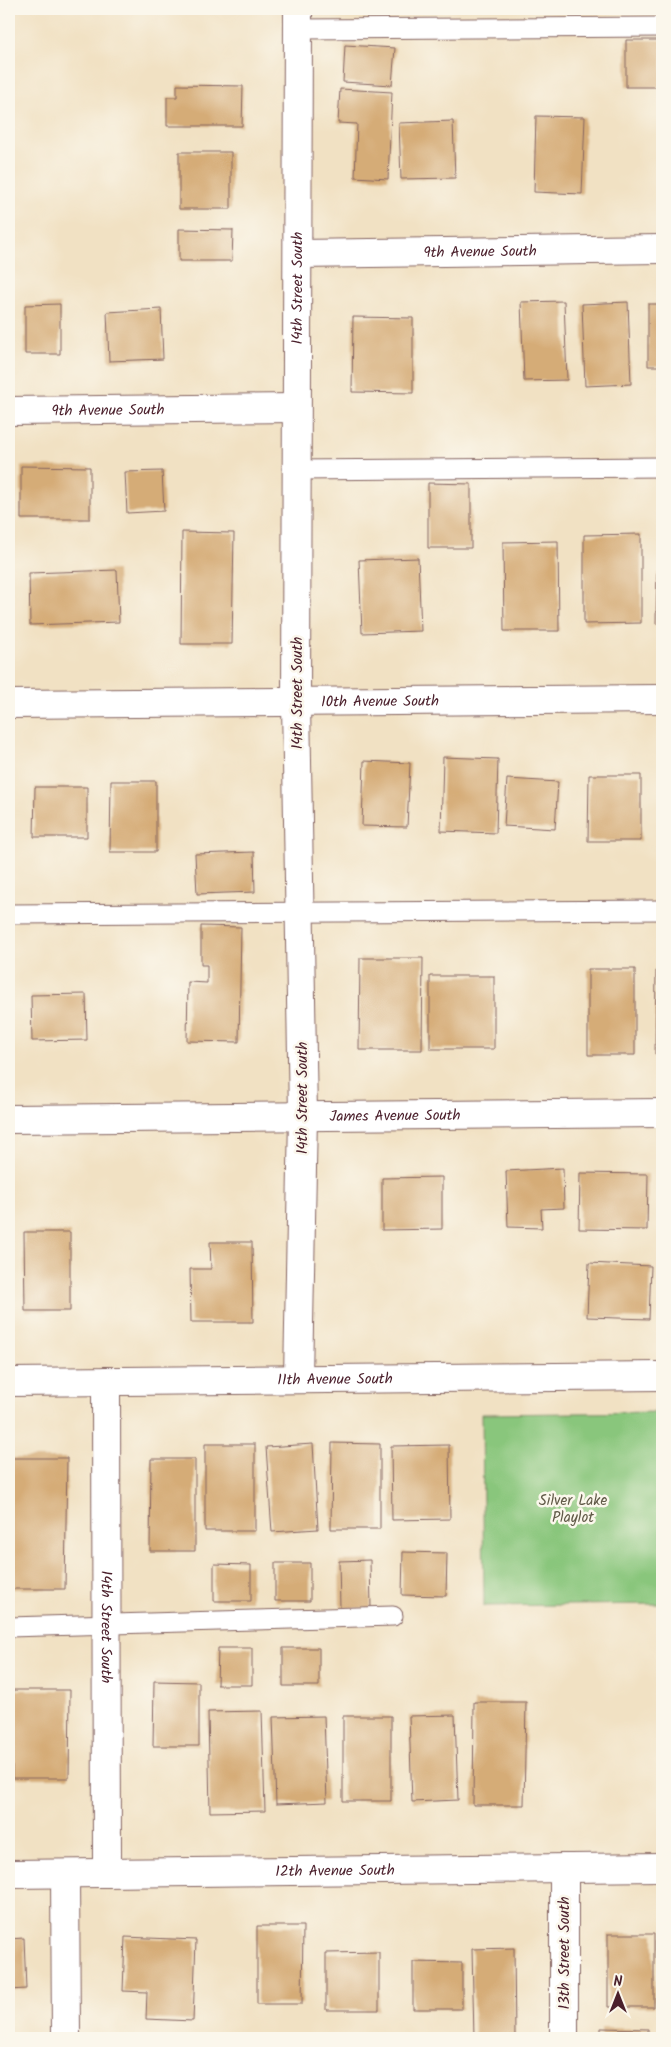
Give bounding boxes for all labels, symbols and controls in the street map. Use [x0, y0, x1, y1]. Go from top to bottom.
street label: 14th Street South [286, 232, 310, 345]
street label: 9th Avenue South [423, 240, 537, 265]
street label: 9th Avenue South [51, 398, 165, 424]
street label: 14th Street South [286, 637, 310, 749]
street label: 10th Avenue South [321, 690, 439, 715]
street label: 14th Street South [291, 1042, 315, 1154]
street label: James Avenue South [329, 1104, 461, 1129]
street label: 11th Avenue South [277, 1367, 393, 1393]
park label: Silver Lake Playlot [539, 1489, 607, 1530]
street label: 14th Street South [93, 1571, 118, 1683]
street label: 12th Avenue South [275, 1859, 395, 1884]
street label: 13th Street South [553, 1896, 577, 2010]
north arrow [594, 1970, 644, 2020]
text: N [614, 1971, 623, 1993]

